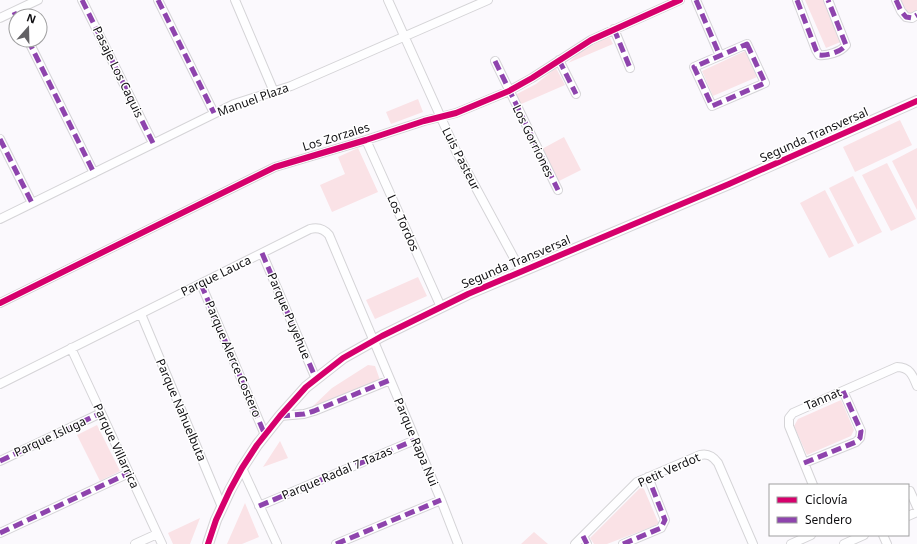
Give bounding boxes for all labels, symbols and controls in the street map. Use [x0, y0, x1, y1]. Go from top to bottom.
north arrow [8, 8, 48, 48]
text: N [25, 10, 38, 27]
street label: Pasaje Los Caquis [89, 23, 148, 121]
street label: Manuel Plaza [215, 79, 291, 120]
street label: Los Gorriones [509, 102, 558, 180]
street label: Segunda Transversal [757, 103, 871, 166]
street label: Los Zorzales [300, 118, 372, 155]
street label: Luis Pasteur [438, 124, 485, 193]
street label: Los Tordos [383, 192, 424, 254]
street label: Segunda Transversal [459, 231, 573, 292]
street label: Parque Lauca [178, 251, 254, 300]
street label: Parque Puyehue [264, 270, 315, 362]
street label: Parque Alerce Costero [201, 298, 266, 420]
street label: Parque Nahuelbuta [152, 356, 211, 464]
street label: Tannat [802, 383, 844, 414]
street label: Parque Rapa Nui [390, 395, 443, 489]
street label: Parque Villarrica [89, 400, 144, 491]
street label: Parque Isluga [11, 412, 89, 461]
street label: Parque Radal 7 Tazas [279, 441, 395, 504]
street label: Petit Verdot [635, 448, 703, 491]
legend [769, 484, 909, 536]
text: Ciclovía [805, 491, 847, 508]
text: Sendero [805, 511, 852, 528]

